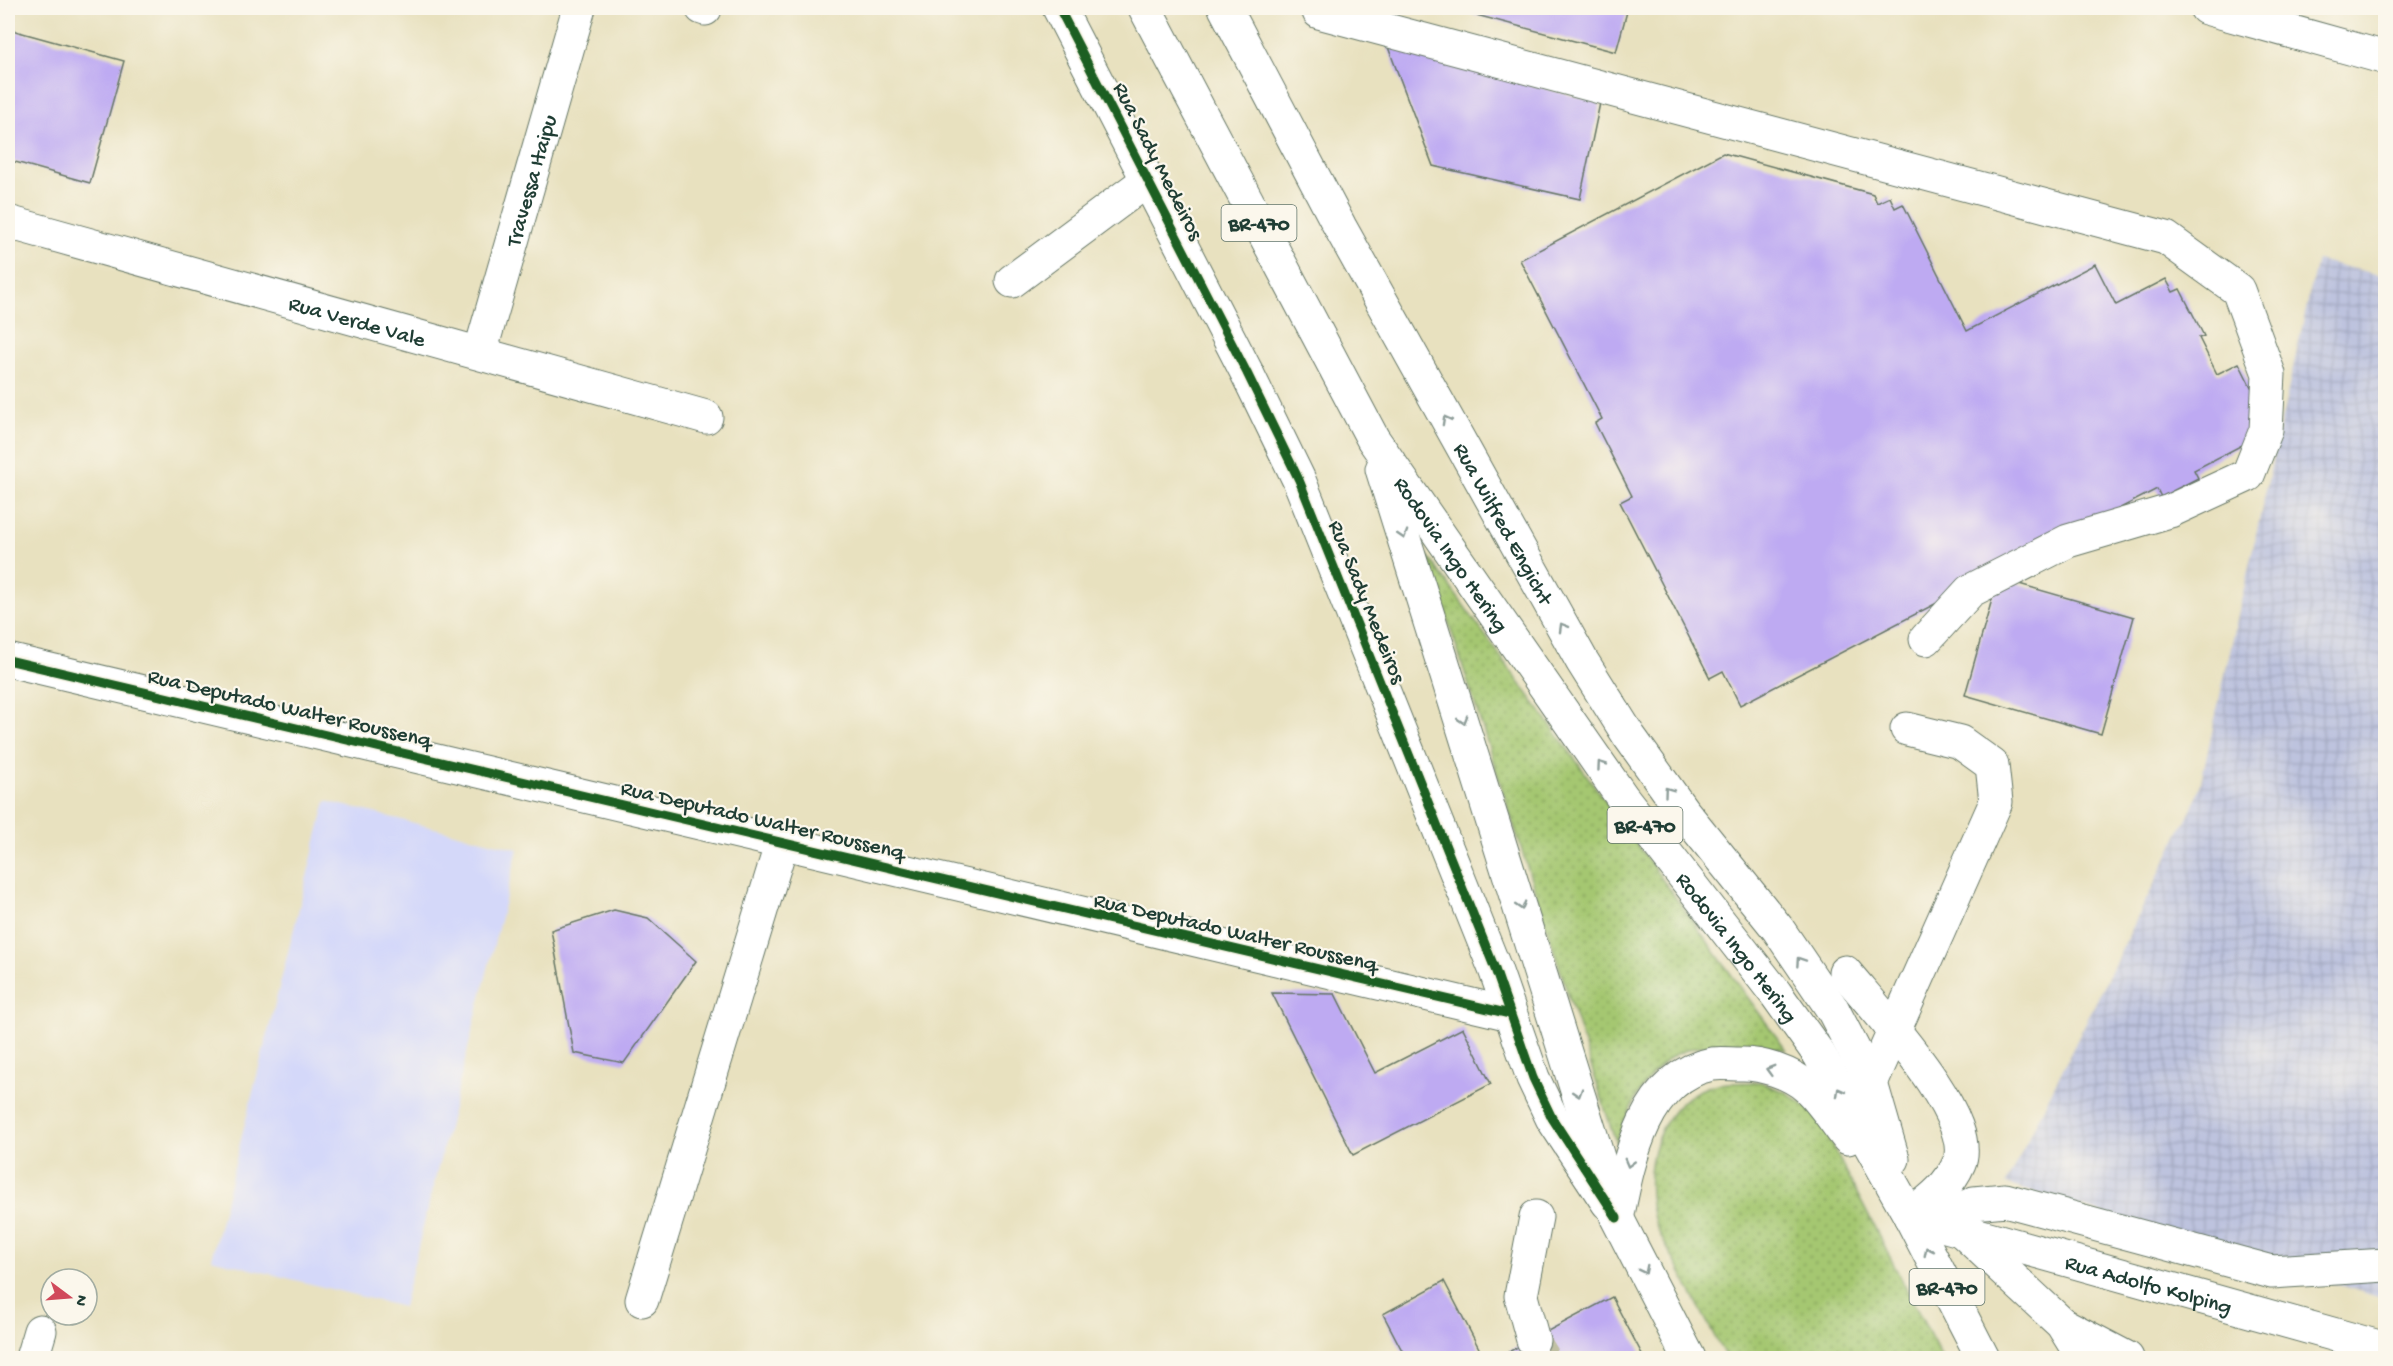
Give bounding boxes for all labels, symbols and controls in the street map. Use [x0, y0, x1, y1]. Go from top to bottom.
street label: Rua Sady Medeiros [1105, 79, 1208, 246]
street label: Travessa Itaipu [502, 112, 565, 252]
road number: BR-470 [1222, 205, 1296, 241]
street label: Rua Verde Vale [285, 292, 428, 355]
one-way arrow [1442, 416, 1453, 426]
street label: Rua Wilfred Engicht [1446, 439, 1558, 612]
street label: Rodovia Ingo Hering [1386, 473, 1512, 639]
street label: Rua Sady Medeiros [1321, 517, 1410, 689]
one-way arrow [1396, 529, 1408, 540]
one-way arrow [1558, 623, 1570, 633]
street label: Rua Deputado Walter Roussenq [145, 665, 436, 756]
one-way arrow [1456, 714, 1468, 725]
one-way arrow [1597, 761, 1608, 772]
street label: Rua Deputado Walter Roussenq [618, 777, 909, 868]
one-way arrow [1664, 786, 1675, 797]
road number: BR-470 [1608, 807, 1682, 843]
street label: Rodovia Ingo Hering [1669, 868, 1801, 1029]
street label: Rua Deputado Walter Roussenq [1091, 889, 1382, 980]
one-way arrow [1513, 900, 1526, 911]
one-way arrow [1796, 957, 1807, 968]
one-way arrow [1766, 1065, 1776, 1077]
one-way arrow [1571, 1087, 1584, 1098]
one-way arrow [1836, 1087, 1847, 1098]
one-way arrow [1624, 1157, 1636, 1168]
one-way arrow [1924, 1246, 1935, 1257]
street label: Rua Adolfo Kolping [2062, 1251, 2234, 1322]
one-way arrow [1637, 1264, 1648, 1275]
north arrow [39, 1267, 99, 1327]
road number: BR-470 [1910, 1269, 1984, 1305]
text: N [69, 1293, 91, 1308]

